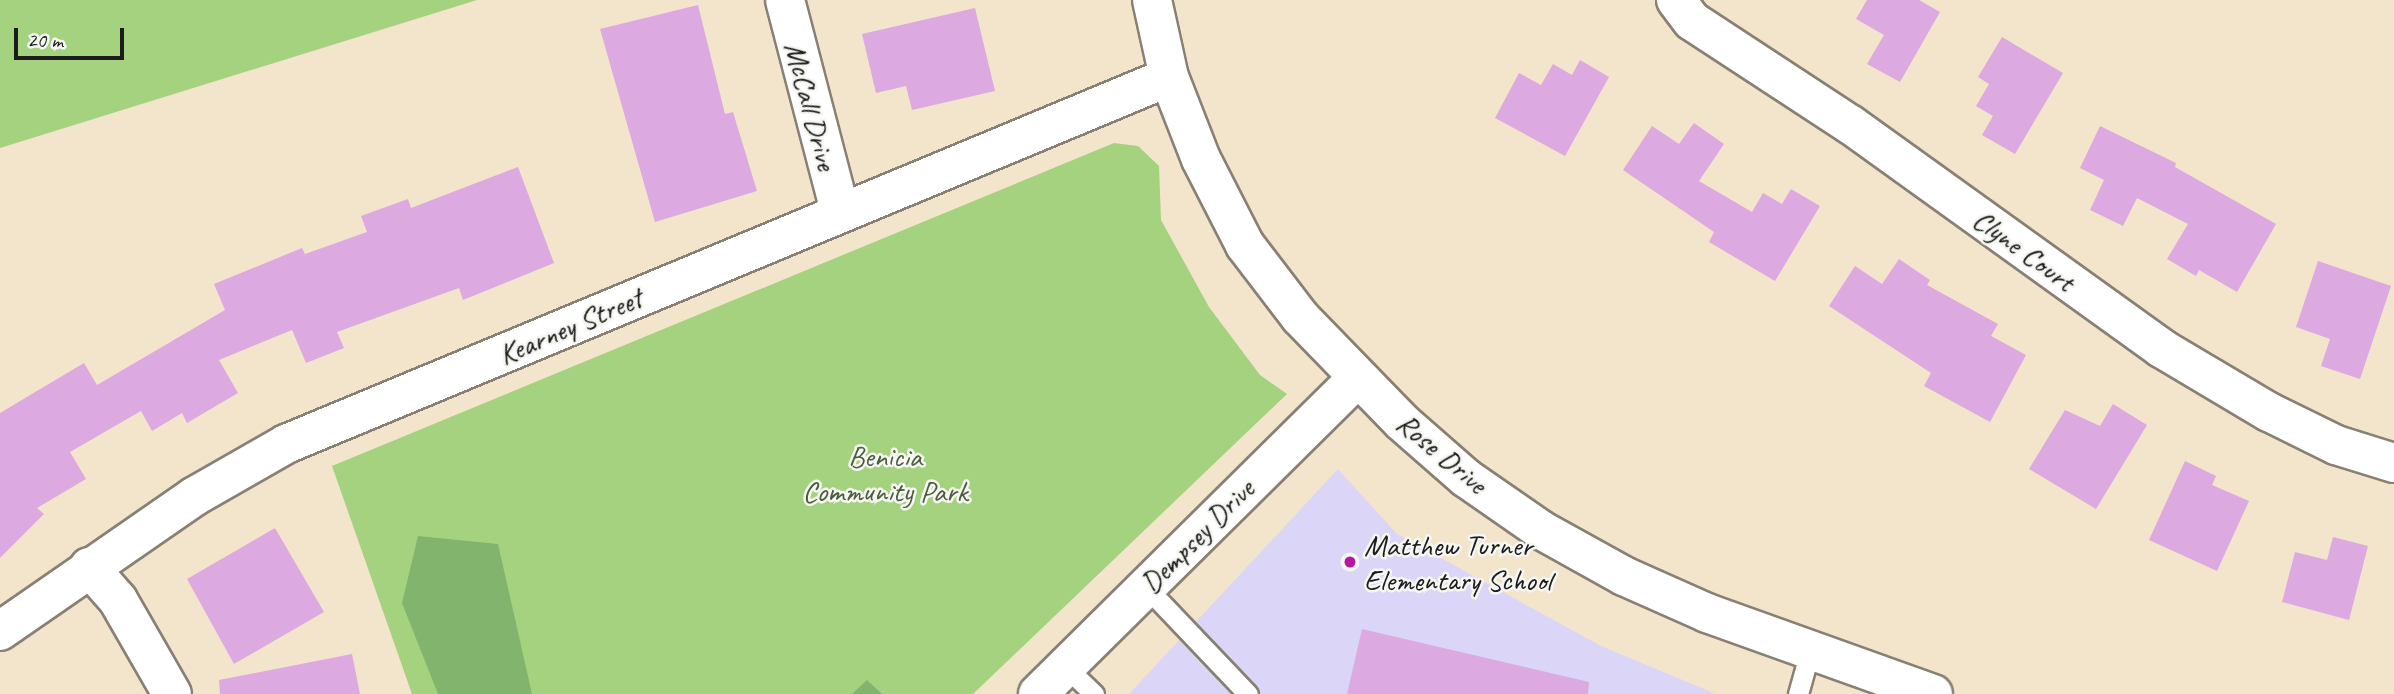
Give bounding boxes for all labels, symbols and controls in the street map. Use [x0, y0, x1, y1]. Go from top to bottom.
scale bar [18, 14, 128, 58]
text: 20 m [27, 27, 63, 53]
street label: McCall Drive [777, 38, 845, 174]
street label: Clyne Court [1966, 201, 2082, 299]
street label: Kearney Street [493, 280, 647, 372]
street label: Rose Drive [1389, 405, 1495, 501]
park label: Benicia Community Park [802, 438, 968, 508]
street label: Dempsey Drive [1132, 471, 1262, 601]
place label: Matthew Turner Elementary School [1364, 527, 1551, 598]
marker: Matthew Turner Elementary School [1342, 554, 1358, 570]

